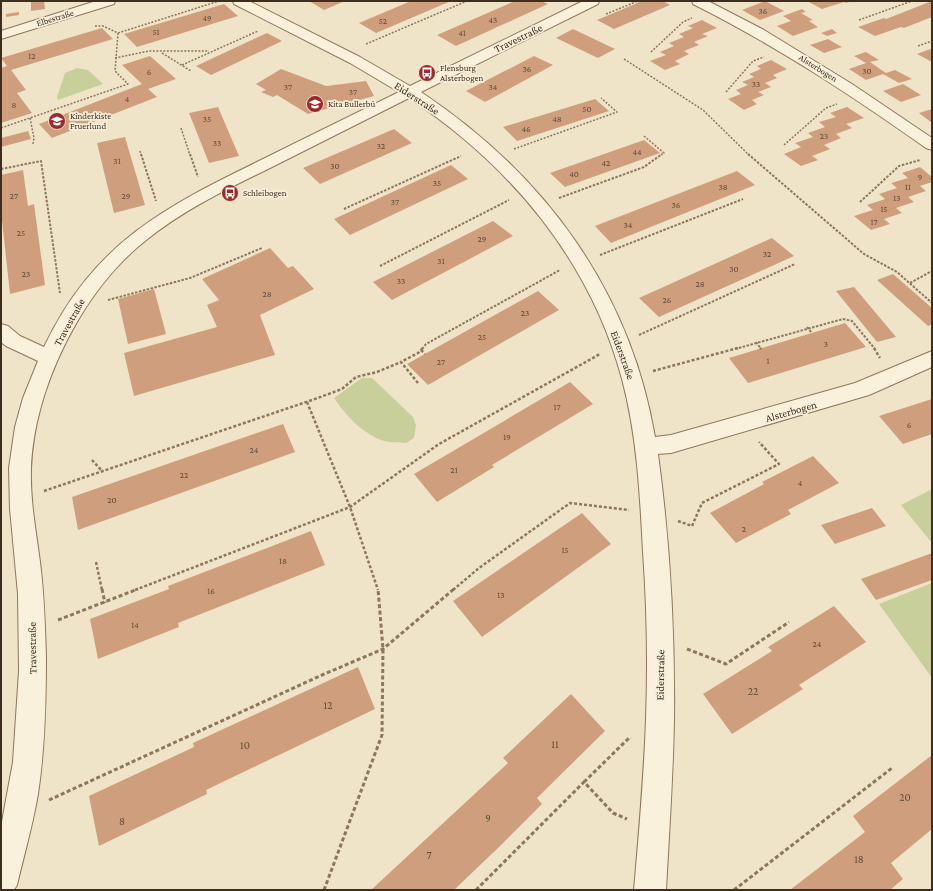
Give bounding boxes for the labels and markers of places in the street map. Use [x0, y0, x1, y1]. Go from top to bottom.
bus stop icon: Flensburg Alsterbogen [417, 63, 437, 83]
place label: Flensburg Alsterbogen [440, 63, 483, 83]
school or university icon: Kita Bullerbü [305, 94, 325, 114]
place label: Kita Bullerbü [328, 99, 375, 109]
school or university icon: Kinderkiste Fruerlund [47, 111, 67, 131]
place label: Kinderkiste Fruerlund [70, 111, 111, 131]
bus stop icon: Schleibogen [220, 183, 240, 203]
place label: Schleibogen [243, 188, 287, 198]

